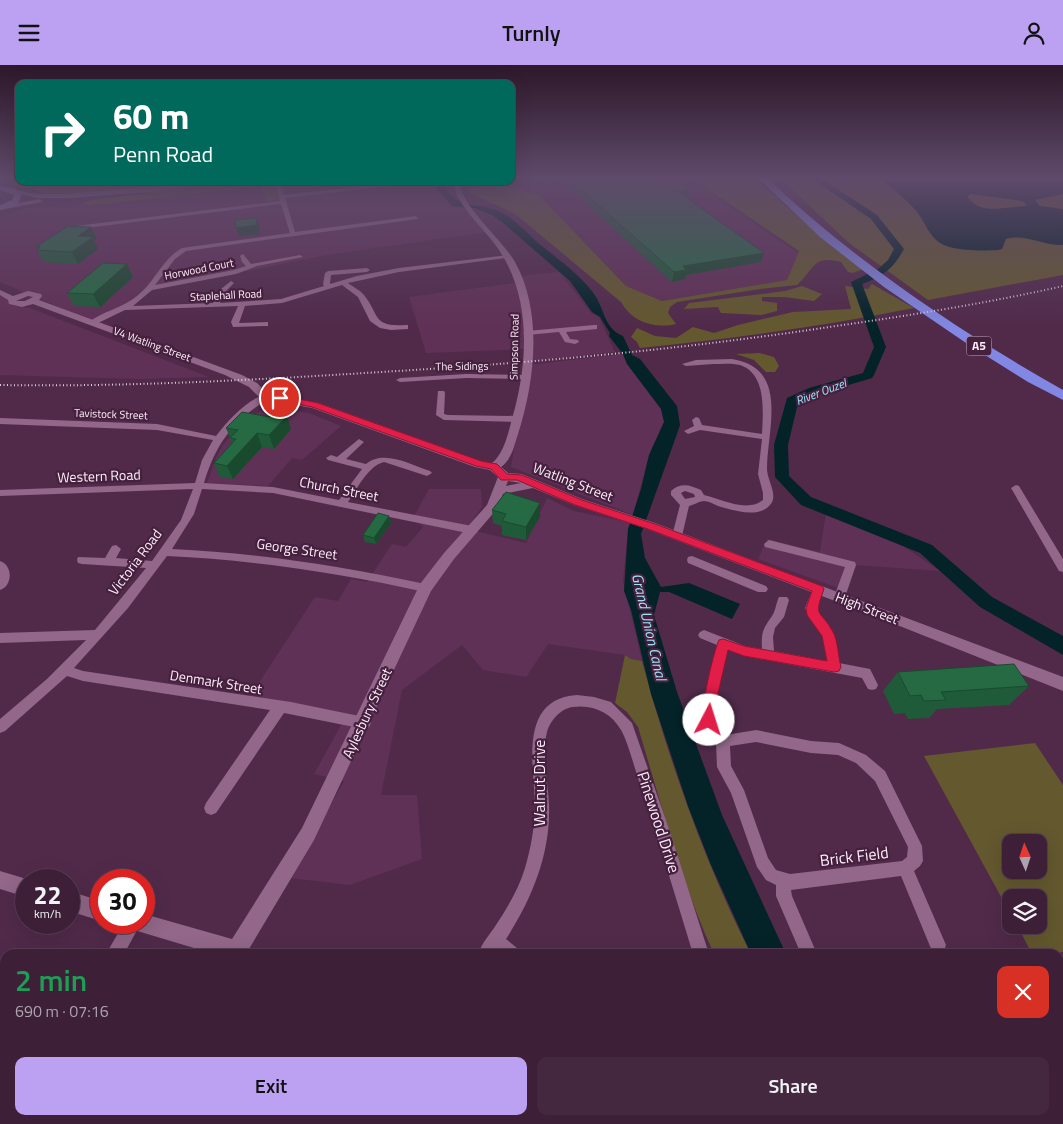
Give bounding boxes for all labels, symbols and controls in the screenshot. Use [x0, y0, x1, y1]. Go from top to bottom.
text: Turnly [502, 16, 561, 50]
icon: menu [15, 19, 43, 47]
icon: person [1020, 19, 1048, 47]
text: 60 m [113, 89, 189, 143]
icon: right [30, 100, 95, 165]
text: Penn Road [113, 137, 213, 171]
street label: Horwood Court [163, 254, 235, 284]
street label: Staplehall Road [190, 285, 262, 305]
street label: Simpson Road [505, 313, 523, 380]
street label: V4 Watling Street [111, 323, 193, 365]
road number: A5 [966, 337, 992, 355]
street label: The Sidings [435, 358, 489, 374]
water label: River Ouzel [793, 373, 850, 410]
pin [259, 377, 301, 419]
icon: arrive [266, 384, 294, 412]
street label: Tavistock Street [74, 405, 148, 423]
street label: Watling Street [530, 457, 616, 506]
street label: Western Road [57, 464, 141, 487]
street label: Church Street [298, 471, 380, 506]
street label: Victoria Road [103, 524, 166, 599]
street label: George Street [255, 532, 339, 565]
water label: Grand Union Canal [626, 571, 673, 685]
street label: High Street [832, 586, 902, 629]
street label: Denmark Street [168, 664, 264, 699]
street label: Aylesbury Street [336, 664, 397, 761]
position arrow [682, 693, 734, 745]
street label: Walnut Drive [527, 740, 551, 826]
street label: Pinewood Drive [631, 768, 687, 876]
north arrow [1002, 834, 1048, 879]
map controls [1002, 834, 1047, 934]
street label: Brick Field [818, 840, 890, 872]
speed limit sign: 30 [90, 869, 155, 934]
text: 22 [33, 876, 62, 914]
button: layers [1002, 889, 1047, 934]
text: km/h [34, 904, 61, 923]
text: 2 min [15, 957, 87, 1003]
button: close [997, 966, 1049, 1018]
text: 690 m · 07:16 [15, 999, 109, 1023]
button: Exit [15, 1057, 527, 1115]
button: Share [537, 1057, 1049, 1115]

